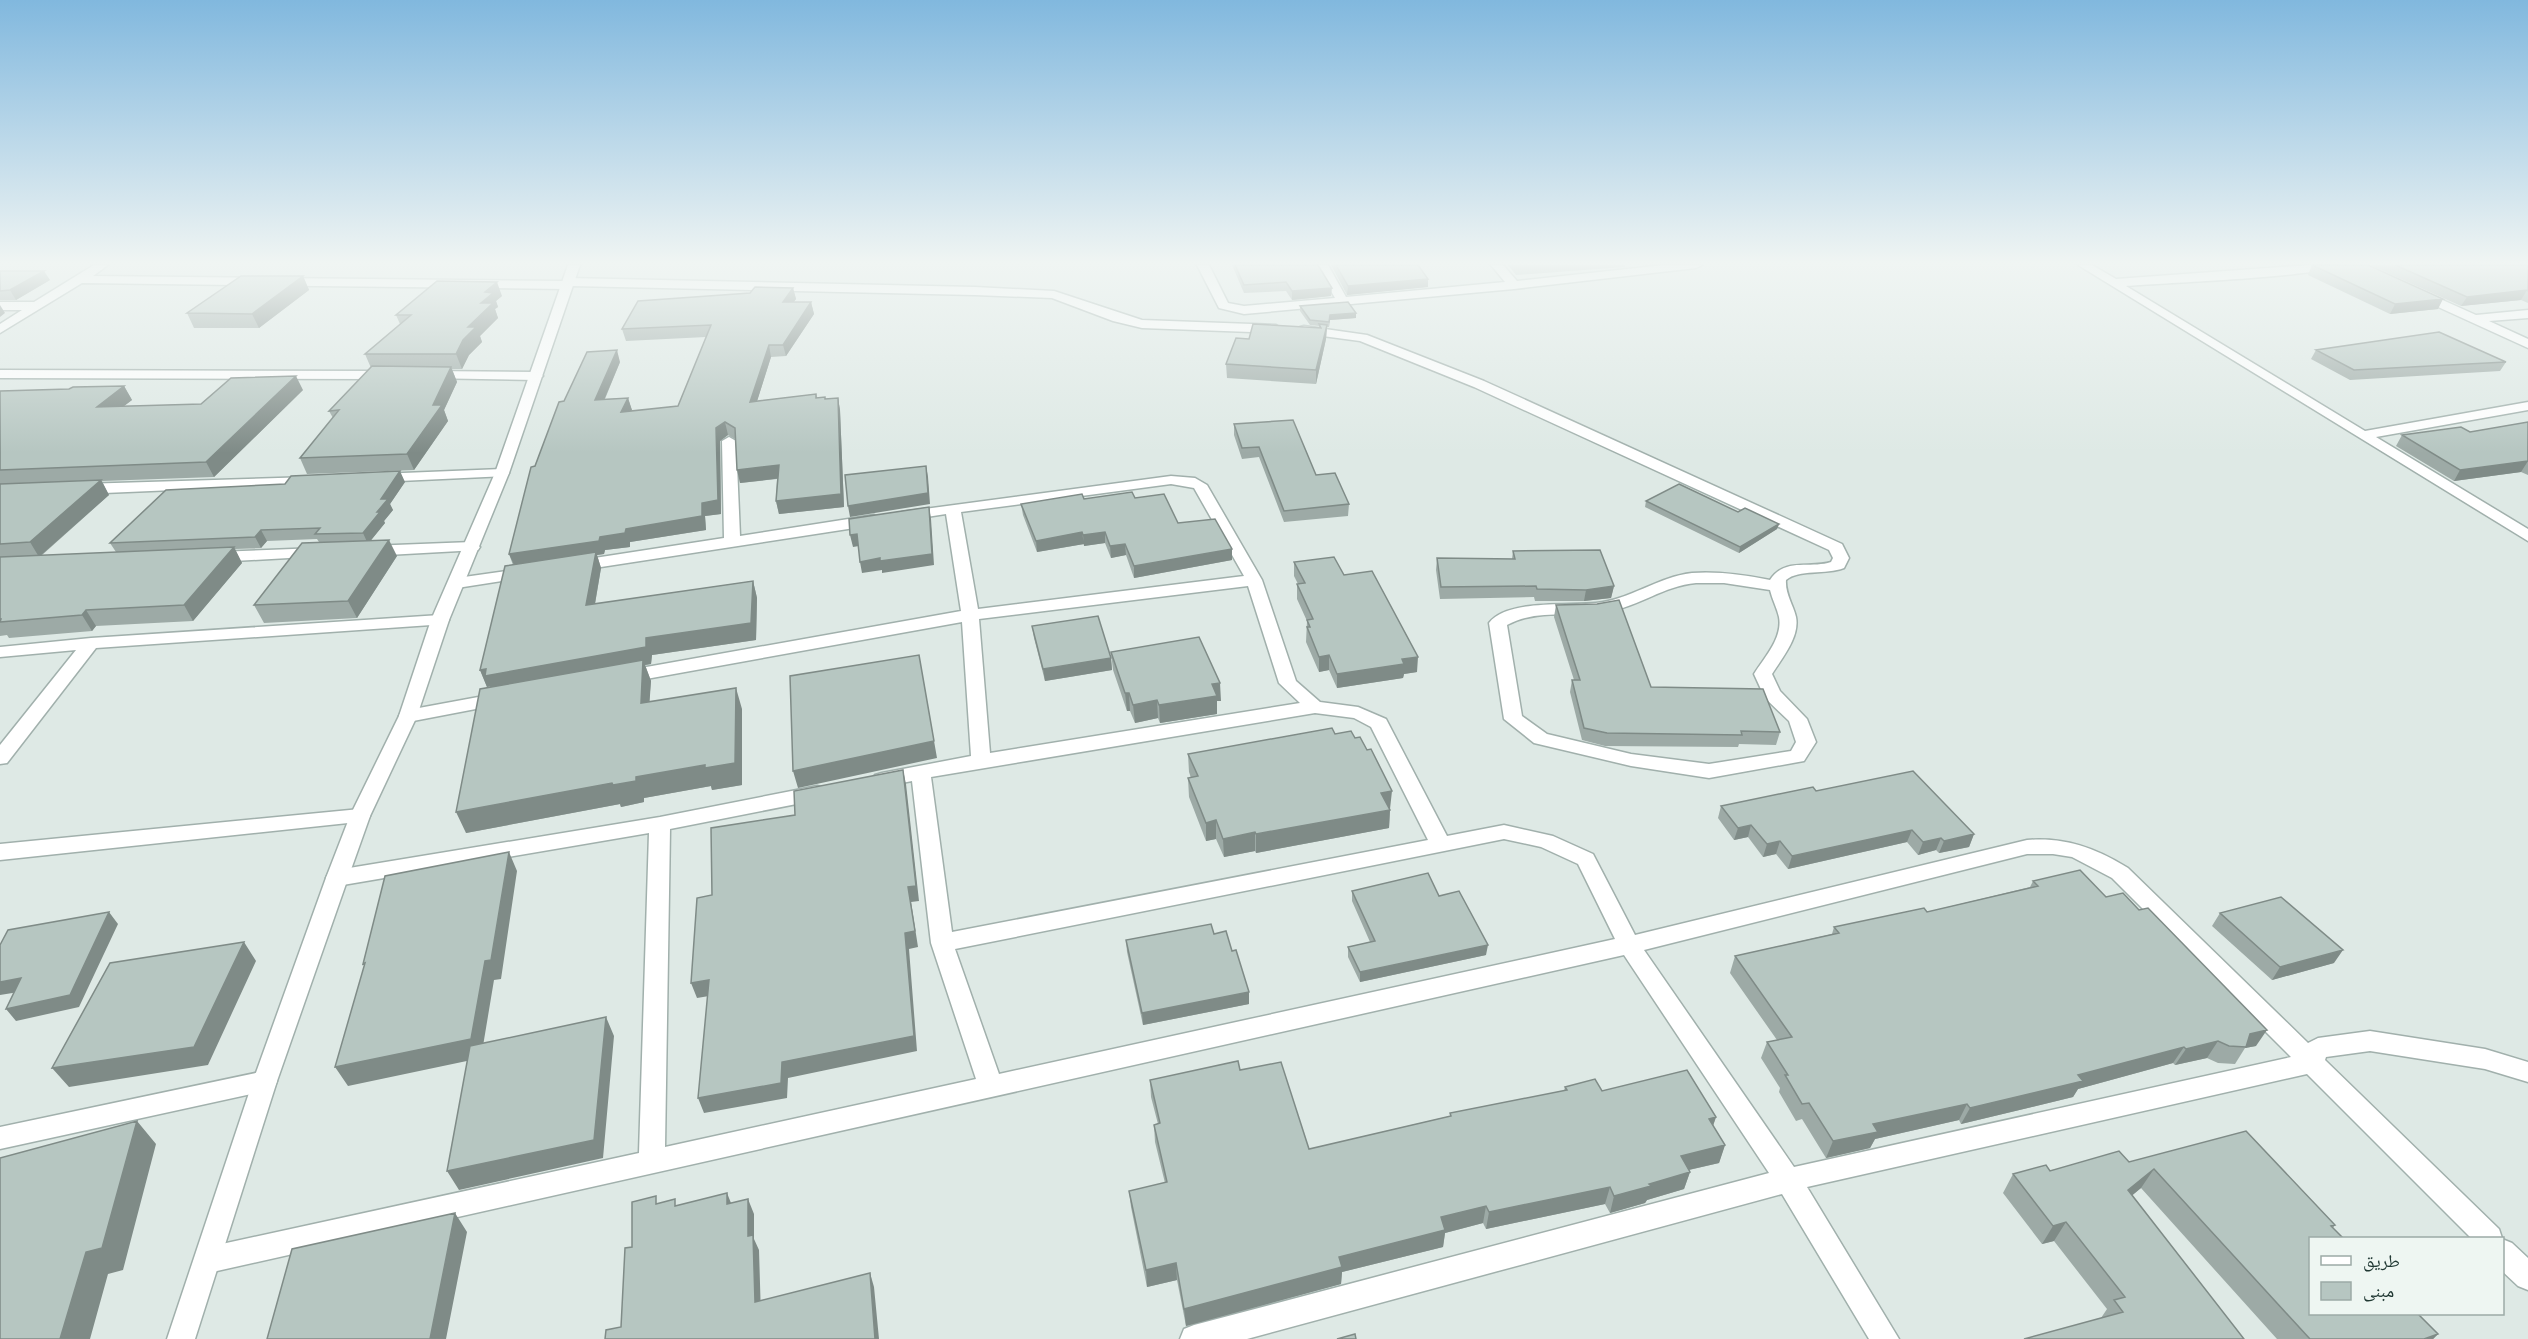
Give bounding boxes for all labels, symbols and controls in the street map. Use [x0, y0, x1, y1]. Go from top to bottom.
legend [2309, 1237, 2504, 1315]
text: طريق [2363, 1249, 2400, 1272]
text: مبنى [2363, 1279, 2394, 1302]

